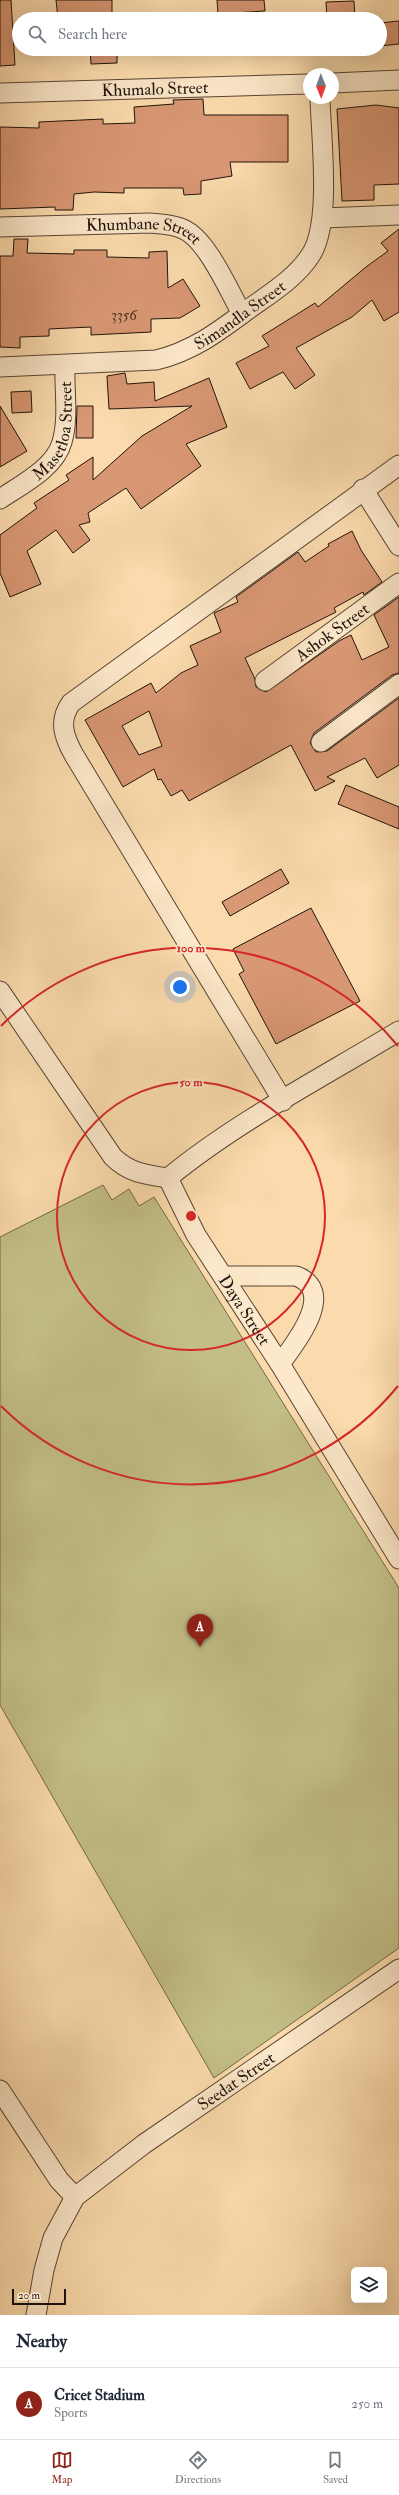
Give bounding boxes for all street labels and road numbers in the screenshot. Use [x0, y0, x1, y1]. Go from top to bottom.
street label: Khumalo Street [101, 76, 209, 101]
street label: Khumbane Street [85, 212, 207, 249]
street label: Simandla Street [190, 275, 290, 354]
street label: Masetloa Street [28, 381, 76, 485]
street label: Ashok Street [290, 598, 373, 667]
street label: Daya Street [214, 1271, 276, 1350]
street label: Seedat Street [193, 2047, 279, 2115]

